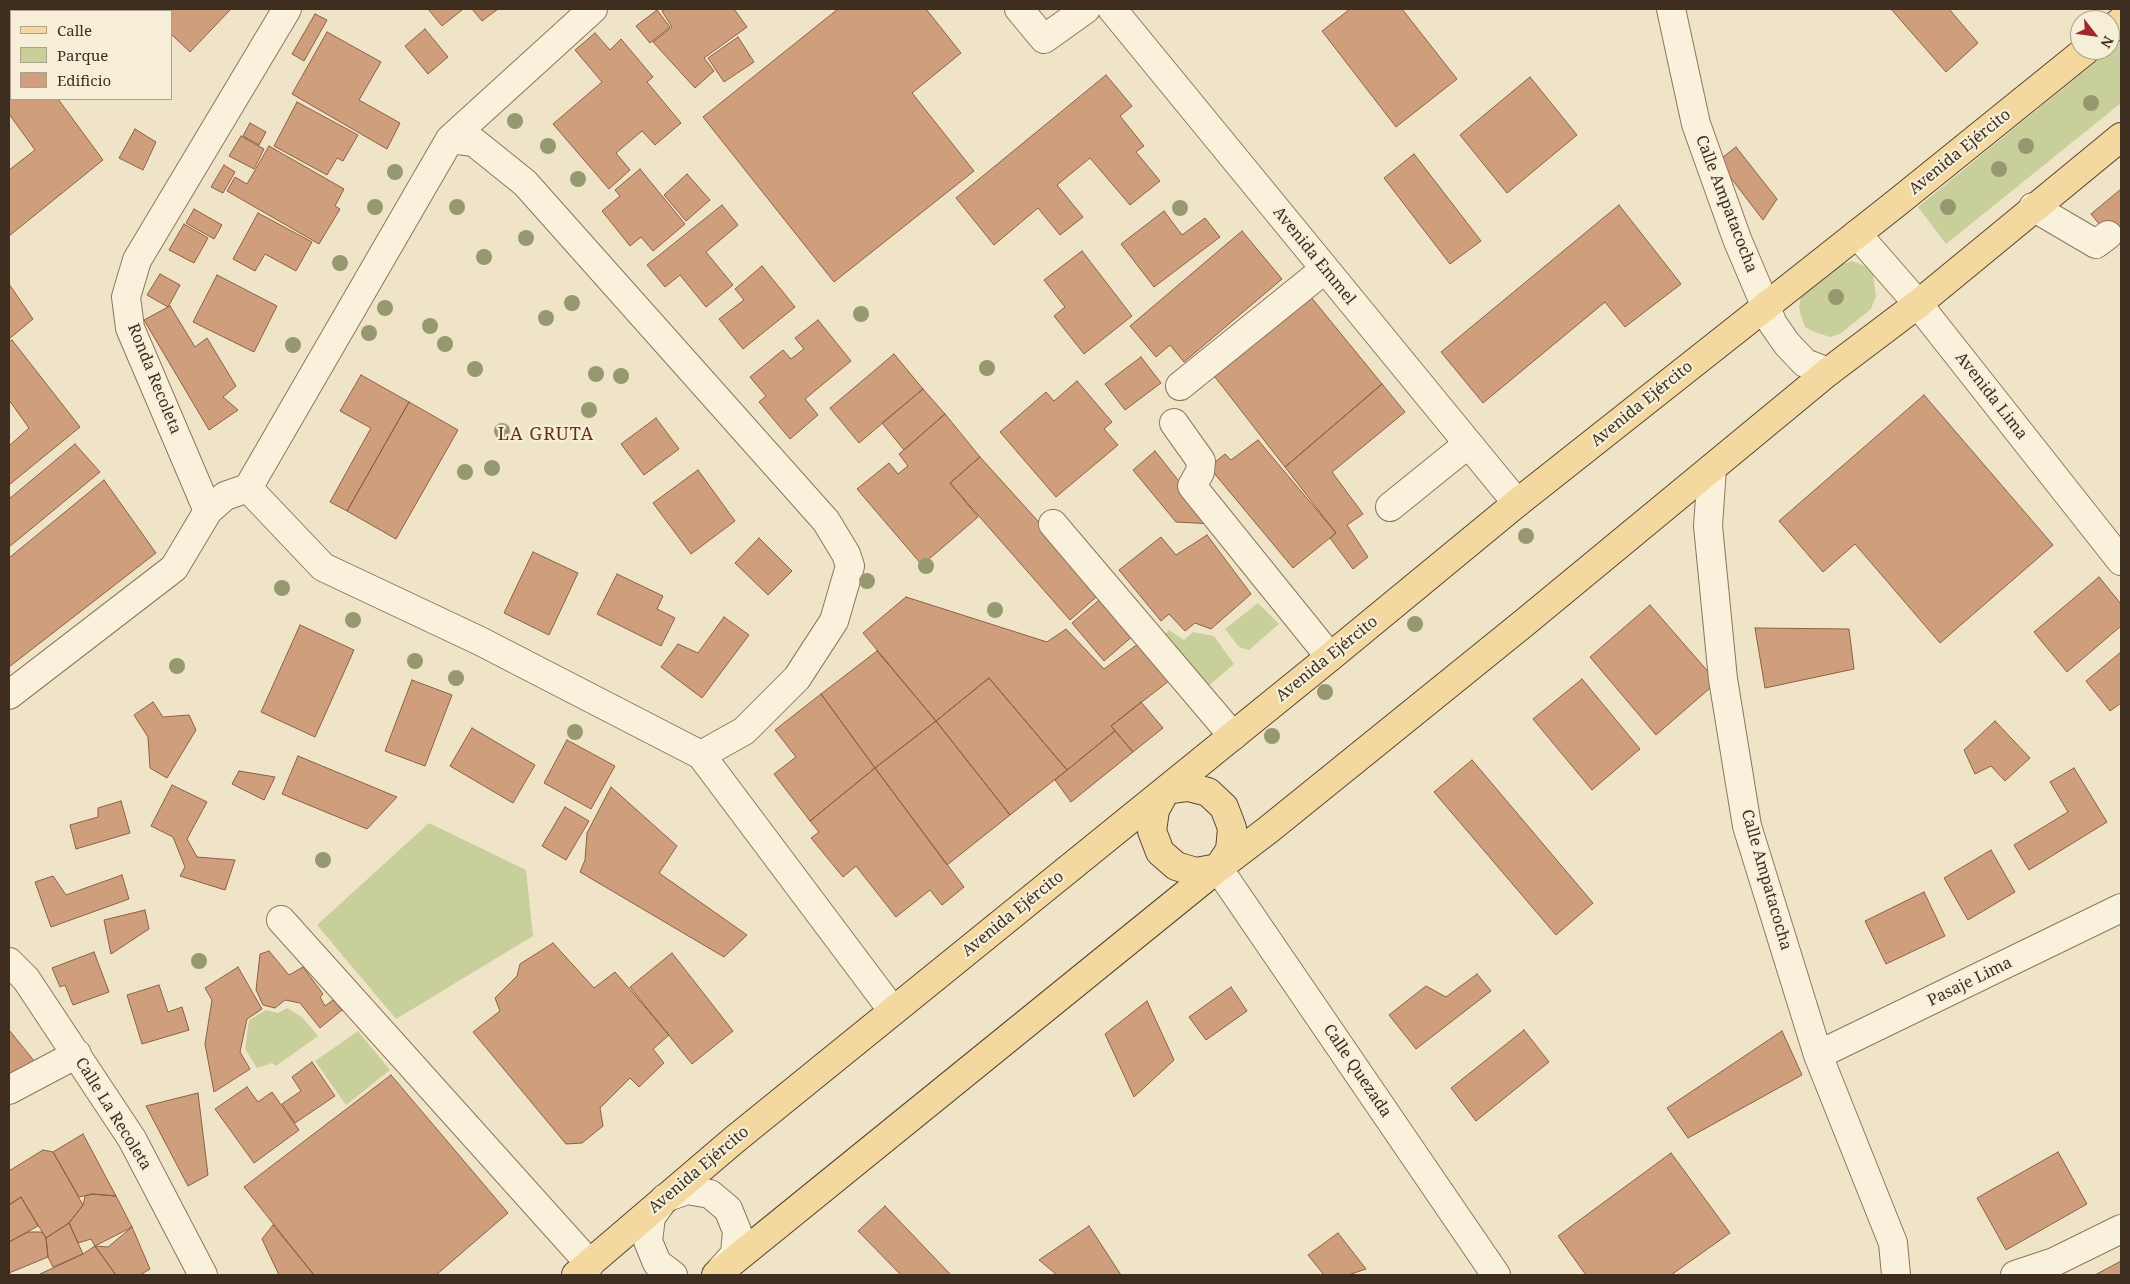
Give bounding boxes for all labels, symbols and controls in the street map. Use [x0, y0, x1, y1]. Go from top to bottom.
legend [10, 10, 172, 100]
north arrow [2070, 10, 2120, 60]
text: Calle [57, 20, 92, 40]
text: N [2097, 33, 2119, 52]
text: Parque [57, 45, 108, 65]
text: Edificio [57, 70, 111, 90]
street label: Avenida Ejército [1905, 105, 2015, 199]
street label: Calle Ampatacocha [1691, 133, 1761, 275]
street label: Avenida Emmel [1269, 203, 1359, 309]
street label: Ronda Recoleta [123, 321, 185, 437]
street label: Avenida Lima [1951, 348, 2031, 444]
street label: Avenida Ejército [1587, 357, 1697, 451]
district label: LA GRUTA [497, 424, 595, 446]
street label: Avenida Ejército [1272, 612, 1382, 706]
street label: Calle Ampatacocha [1737, 807, 1795, 953]
street label: Avenida Ejército [958, 867, 1068, 961]
street label: Pasaje Lima [1925, 953, 2015, 1011]
street label: Calle Quezada [1319, 1021, 1395, 1121]
street label: Calle La Recoleta [71, 1054, 155, 1174]
street label: Avenida Ejército [645, 1122, 753, 1218]

